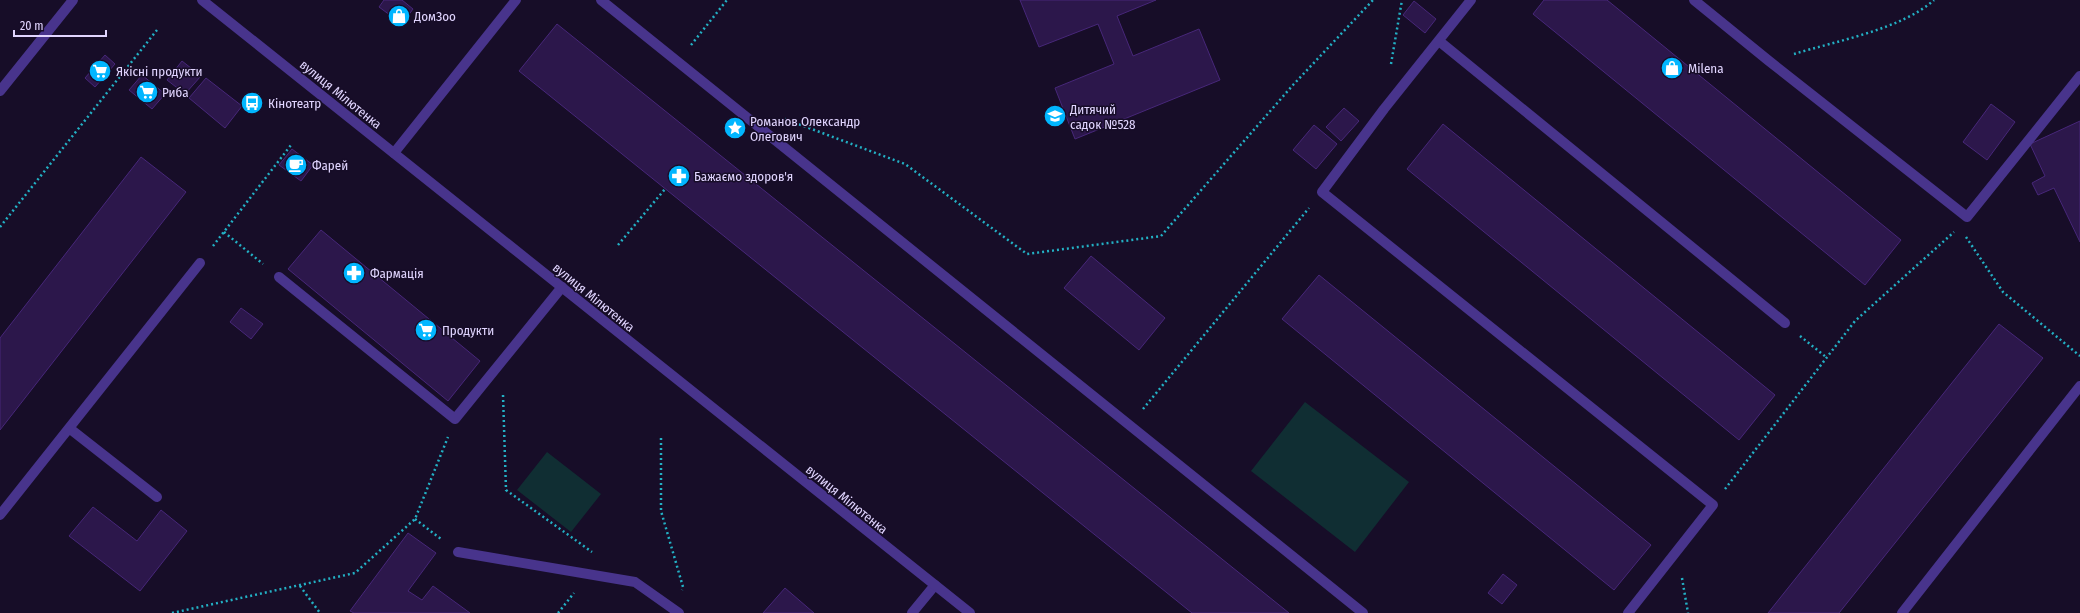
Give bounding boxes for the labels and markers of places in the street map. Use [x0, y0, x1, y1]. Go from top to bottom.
shop icon: ДомЗоо [386, 3, 412, 29]
place label: ДомЗоо [413, 9, 456, 24]
shop icon: Milena [1659, 55, 1685, 81]
supermarket icon: Якісні продукти [87, 58, 113, 84]
place label: Milena [1688, 61, 1724, 76]
place label: Якісні продукти [116, 64, 203, 79]
supermarket icon: Риба [134, 79, 160, 105]
place label: Риба [162, 85, 189, 100]
bus stop icon: Кінотеатр [239, 90, 265, 116]
place label: Кінотеатр [268, 96, 321, 111]
place label: Дитячий садок №528 [1069, 102, 1135, 132]
school or university icon: Дитячий садок №528 [1042, 103, 1068, 129]
place label: Романов Олександр Олегович [750, 114, 860, 144]
place icon: Романов Олександр Олегович [722, 115, 748, 141]
cafe icon: Фарей [283, 152, 309, 178]
place label: Фарей [312, 158, 348, 173]
pharmacy icon: Бажаємо здоров'я [666, 163, 692, 189]
place label: Бажаємо здоров'я [694, 169, 793, 184]
pharmacy icon: Фармація [341, 260, 367, 286]
place label: Фармація [370, 266, 424, 281]
supermarket icon: Продукти [413, 317, 439, 343]
place label: Продукти [442, 323, 494, 338]

